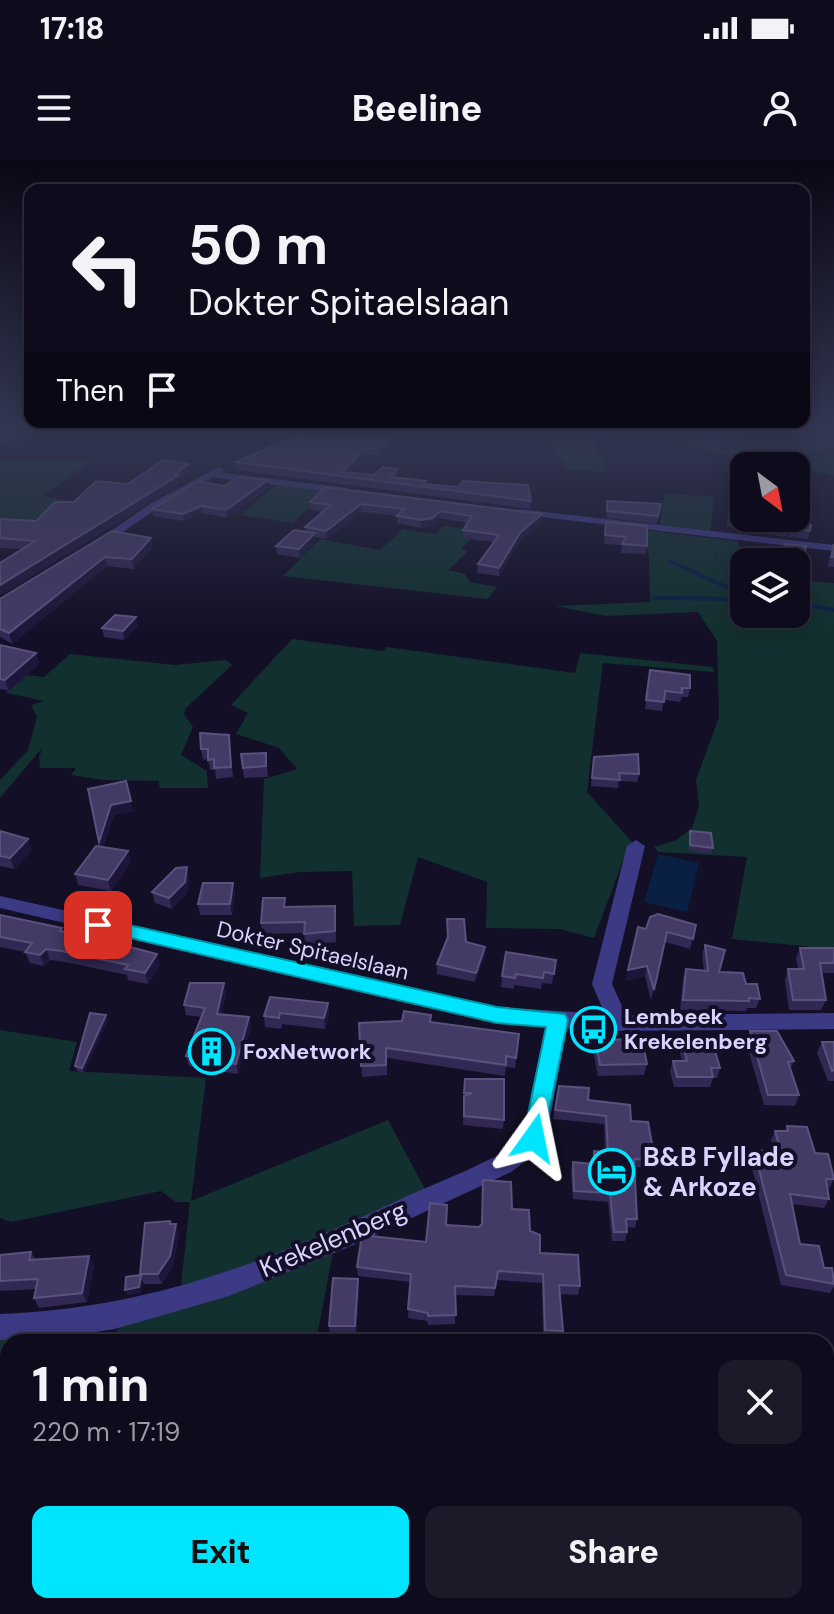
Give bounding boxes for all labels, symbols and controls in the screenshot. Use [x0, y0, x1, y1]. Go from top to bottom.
text: 17:18 [40, 9, 105, 48]
text: Beeline [352, 85, 482, 132]
icon: menu [32, 86, 76, 130]
icon: person [758, 86, 802, 130]
text: 50 m [188, 208, 328, 281]
icon: left [56, 216, 160, 320]
text: Dokter Spitaelslaan [188, 279, 509, 326]
icon: arrive [140, 368, 184, 412]
text: Then [56, 371, 124, 410]
north arrow [730, 452, 810, 532]
map controls [730, 452, 810, 628]
button: layers [730, 548, 810, 628]
pin [64, 891, 132, 959]
icon: arrive [76, 903, 120, 947]
street label: Dokter Spitaelslaan [214, 914, 412, 987]
place label: Lembeek Krekelenberg [624, 1002, 768, 1056]
bus stop icon: Lembeek Krekelenberg [569, 1005, 617, 1053]
building icon: FoxNetwork [188, 1027, 236, 1075]
place label: FoxNetwork [243, 1037, 372, 1066]
position arrow [492, 1096, 576, 1180]
place label: B&B Fyllade & Arkoze [643, 1140, 795, 1204]
hotel icon: B&B Fyllade & Arkoze [588, 1148, 636, 1196]
street label: Krekelenberg [254, 1193, 412, 1285]
text: 1 min [32, 1353, 149, 1416]
button: close [718, 1360, 802, 1444]
text: 220 m · 17:19 [32, 1415, 180, 1449]
button: Exit [32, 1506, 409, 1598]
button: Share [425, 1506, 802, 1598]

